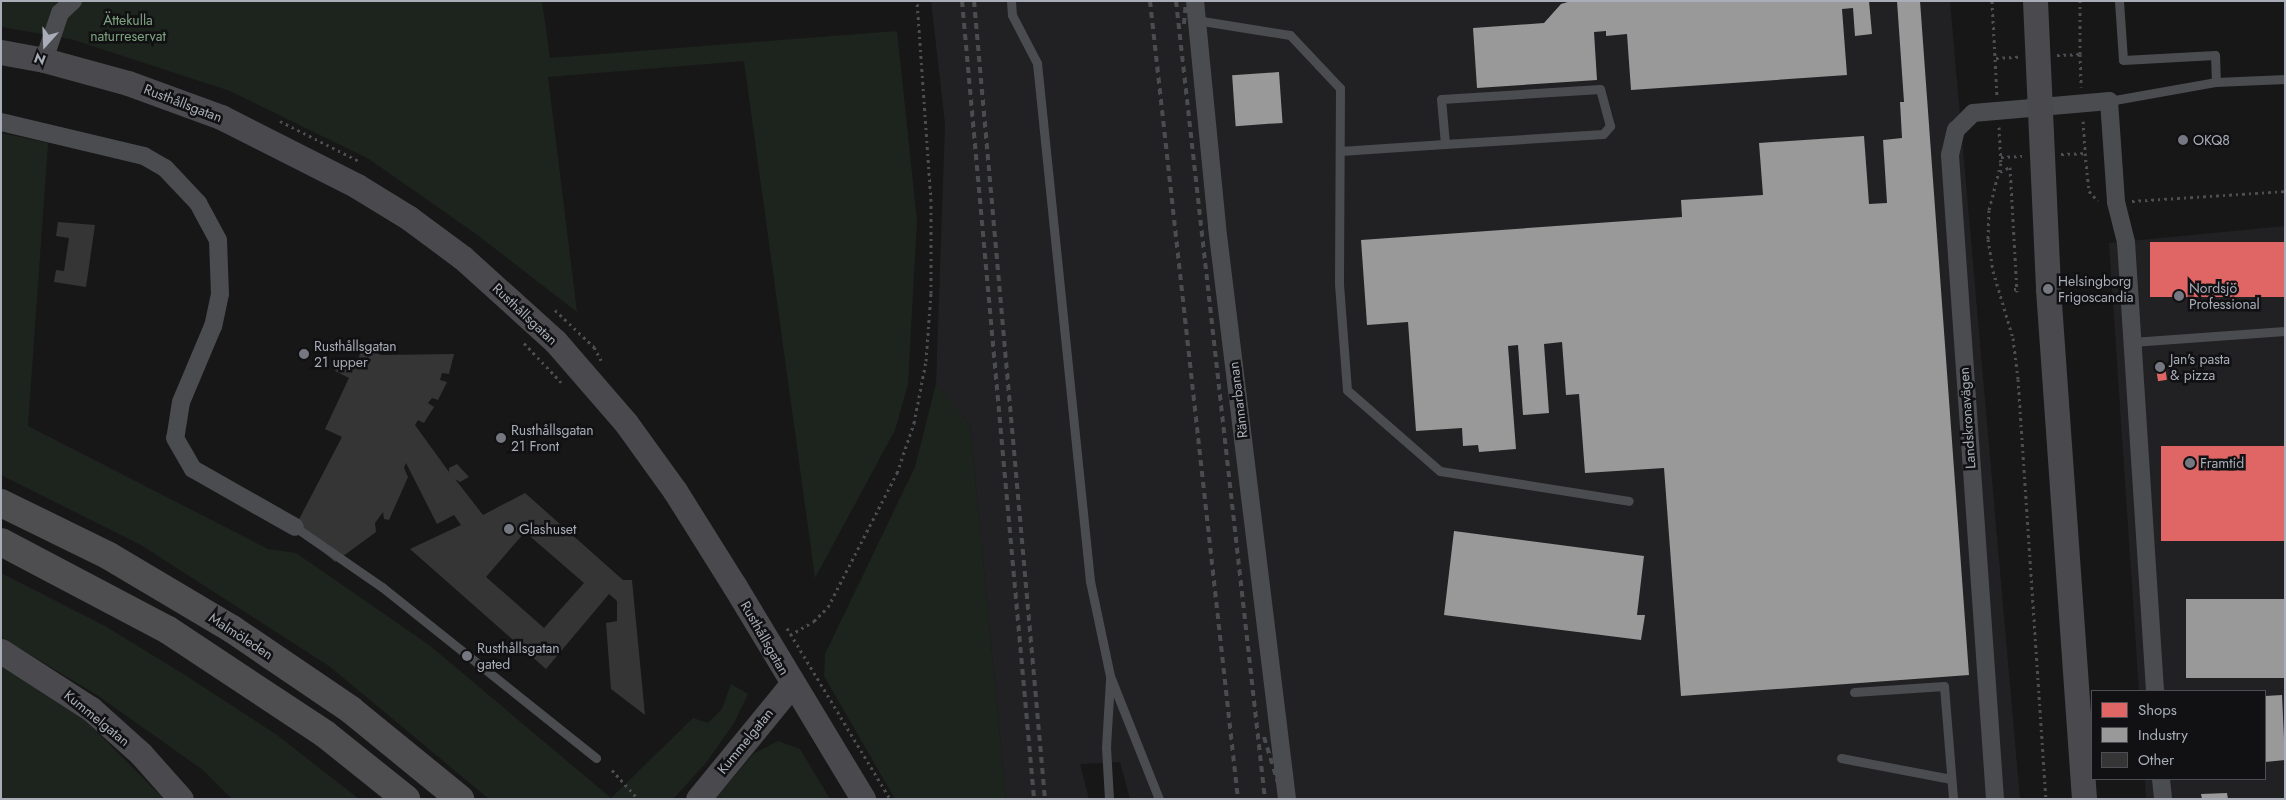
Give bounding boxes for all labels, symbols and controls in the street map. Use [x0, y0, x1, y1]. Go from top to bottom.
park label: Ättekulla naturreservat [90, 12, 166, 44]
north arrow [20, 20, 70, 70]
text: N [31, 48, 49, 70]
street label: Rusthållsgatan [141, 80, 225, 126]
place label: OKQ8 [2193, 132, 2230, 148]
marker: OKQ8 [2177, 134, 2189, 146]
place label: Helsingborg Frigoscandia [2058, 273, 2134, 306]
street label: Rusthållsgatan [489, 280, 561, 348]
place label: Nordsjö Professional [2189, 280, 2260, 312]
marker: Helsingborg Frigoscandia [2042, 283, 2054, 295]
marker: Nordsjö Professional [2173, 290, 2185, 302]
place label: Rusthållsgatan 21 upper [314, 338, 397, 371]
marker: Rusthållsgatan 21 upper [298, 348, 310, 360]
place label: Jan's pasta & pizza [2170, 351, 2230, 384]
street label: Rännarbanan [1225, 361, 1251, 439]
marker: Jan's pasta & pizza [2154, 361, 2166, 373]
street label: Landskronavägen [1955, 367, 1979, 469]
place label: Rusthållsgatan 21 Front [511, 422, 594, 454]
marker: Rusthållsgatan 21 Front [495, 432, 507, 444]
place label: Framtid [2200, 455, 2244, 471]
marker: Framtid [2184, 457, 2196, 469]
place label: Glashuset [519, 521, 576, 537]
marker: Glashuset [503, 523, 515, 535]
street label: Rusthållsgatan [737, 598, 793, 678]
street label: Malmöleden [206, 609, 276, 663]
place label: Rusthållsgatan gated [477, 640, 560, 672]
marker: Rusthållsgatan gated [461, 650, 473, 662]
street label: Kummelgatan [61, 687, 133, 749]
legend [2091, 690, 2266, 780]
text: Shops [2138, 699, 2177, 721]
street label: Kummelgatan [714, 705, 776, 777]
text: Industry [2138, 724, 2188, 746]
text: Other [2138, 749, 2174, 771]

